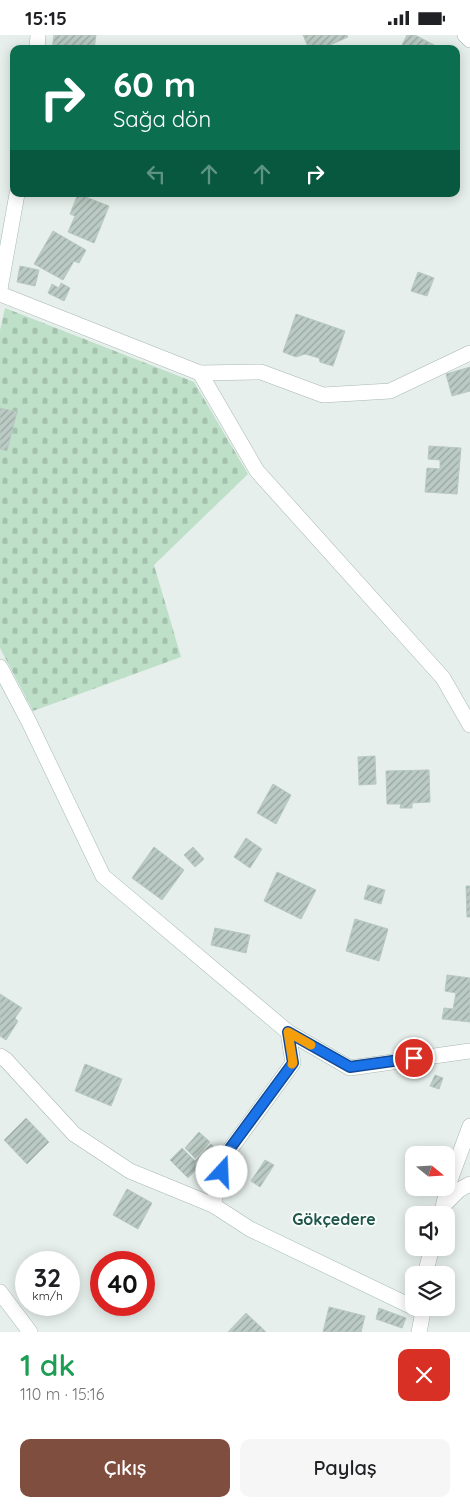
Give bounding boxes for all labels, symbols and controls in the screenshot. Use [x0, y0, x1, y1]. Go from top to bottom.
text: 15:15 [25, 6, 67, 30]
text: 60 m [113, 62, 196, 106]
icon: right [30, 65, 95, 130]
text: Sağa dön [113, 105, 211, 133]
icon: left [142, 160, 170, 188]
icon: ahead [195, 160, 223, 188]
icon: ahead [248, 160, 276, 188]
icon: right [301, 160, 329, 188]
pin [393, 1037, 435, 1079]
icon: arrive [400, 1044, 428, 1072]
position arrow [195, 1145, 247, 1197]
north arrow [405, 1146, 455, 1196]
map controls [405, 1146, 455, 1316]
button: sound [405, 1206, 455, 1256]
district label: Gökçedere [292, 1209, 376, 1229]
speed limit sign: 40 [90, 1251, 155, 1316]
text: 32 [34, 1262, 61, 1293]
button: layers [405, 1266, 455, 1316]
text: km/h [32, 1288, 63, 1303]
text: 1 dk [20, 1346, 75, 1384]
button: close [398, 1349, 450, 1401]
text: 110 m · 15:16 [20, 1384, 104, 1404]
button: Çıkış [20, 1439, 230, 1497]
button: Paylaş [240, 1439, 450, 1497]

